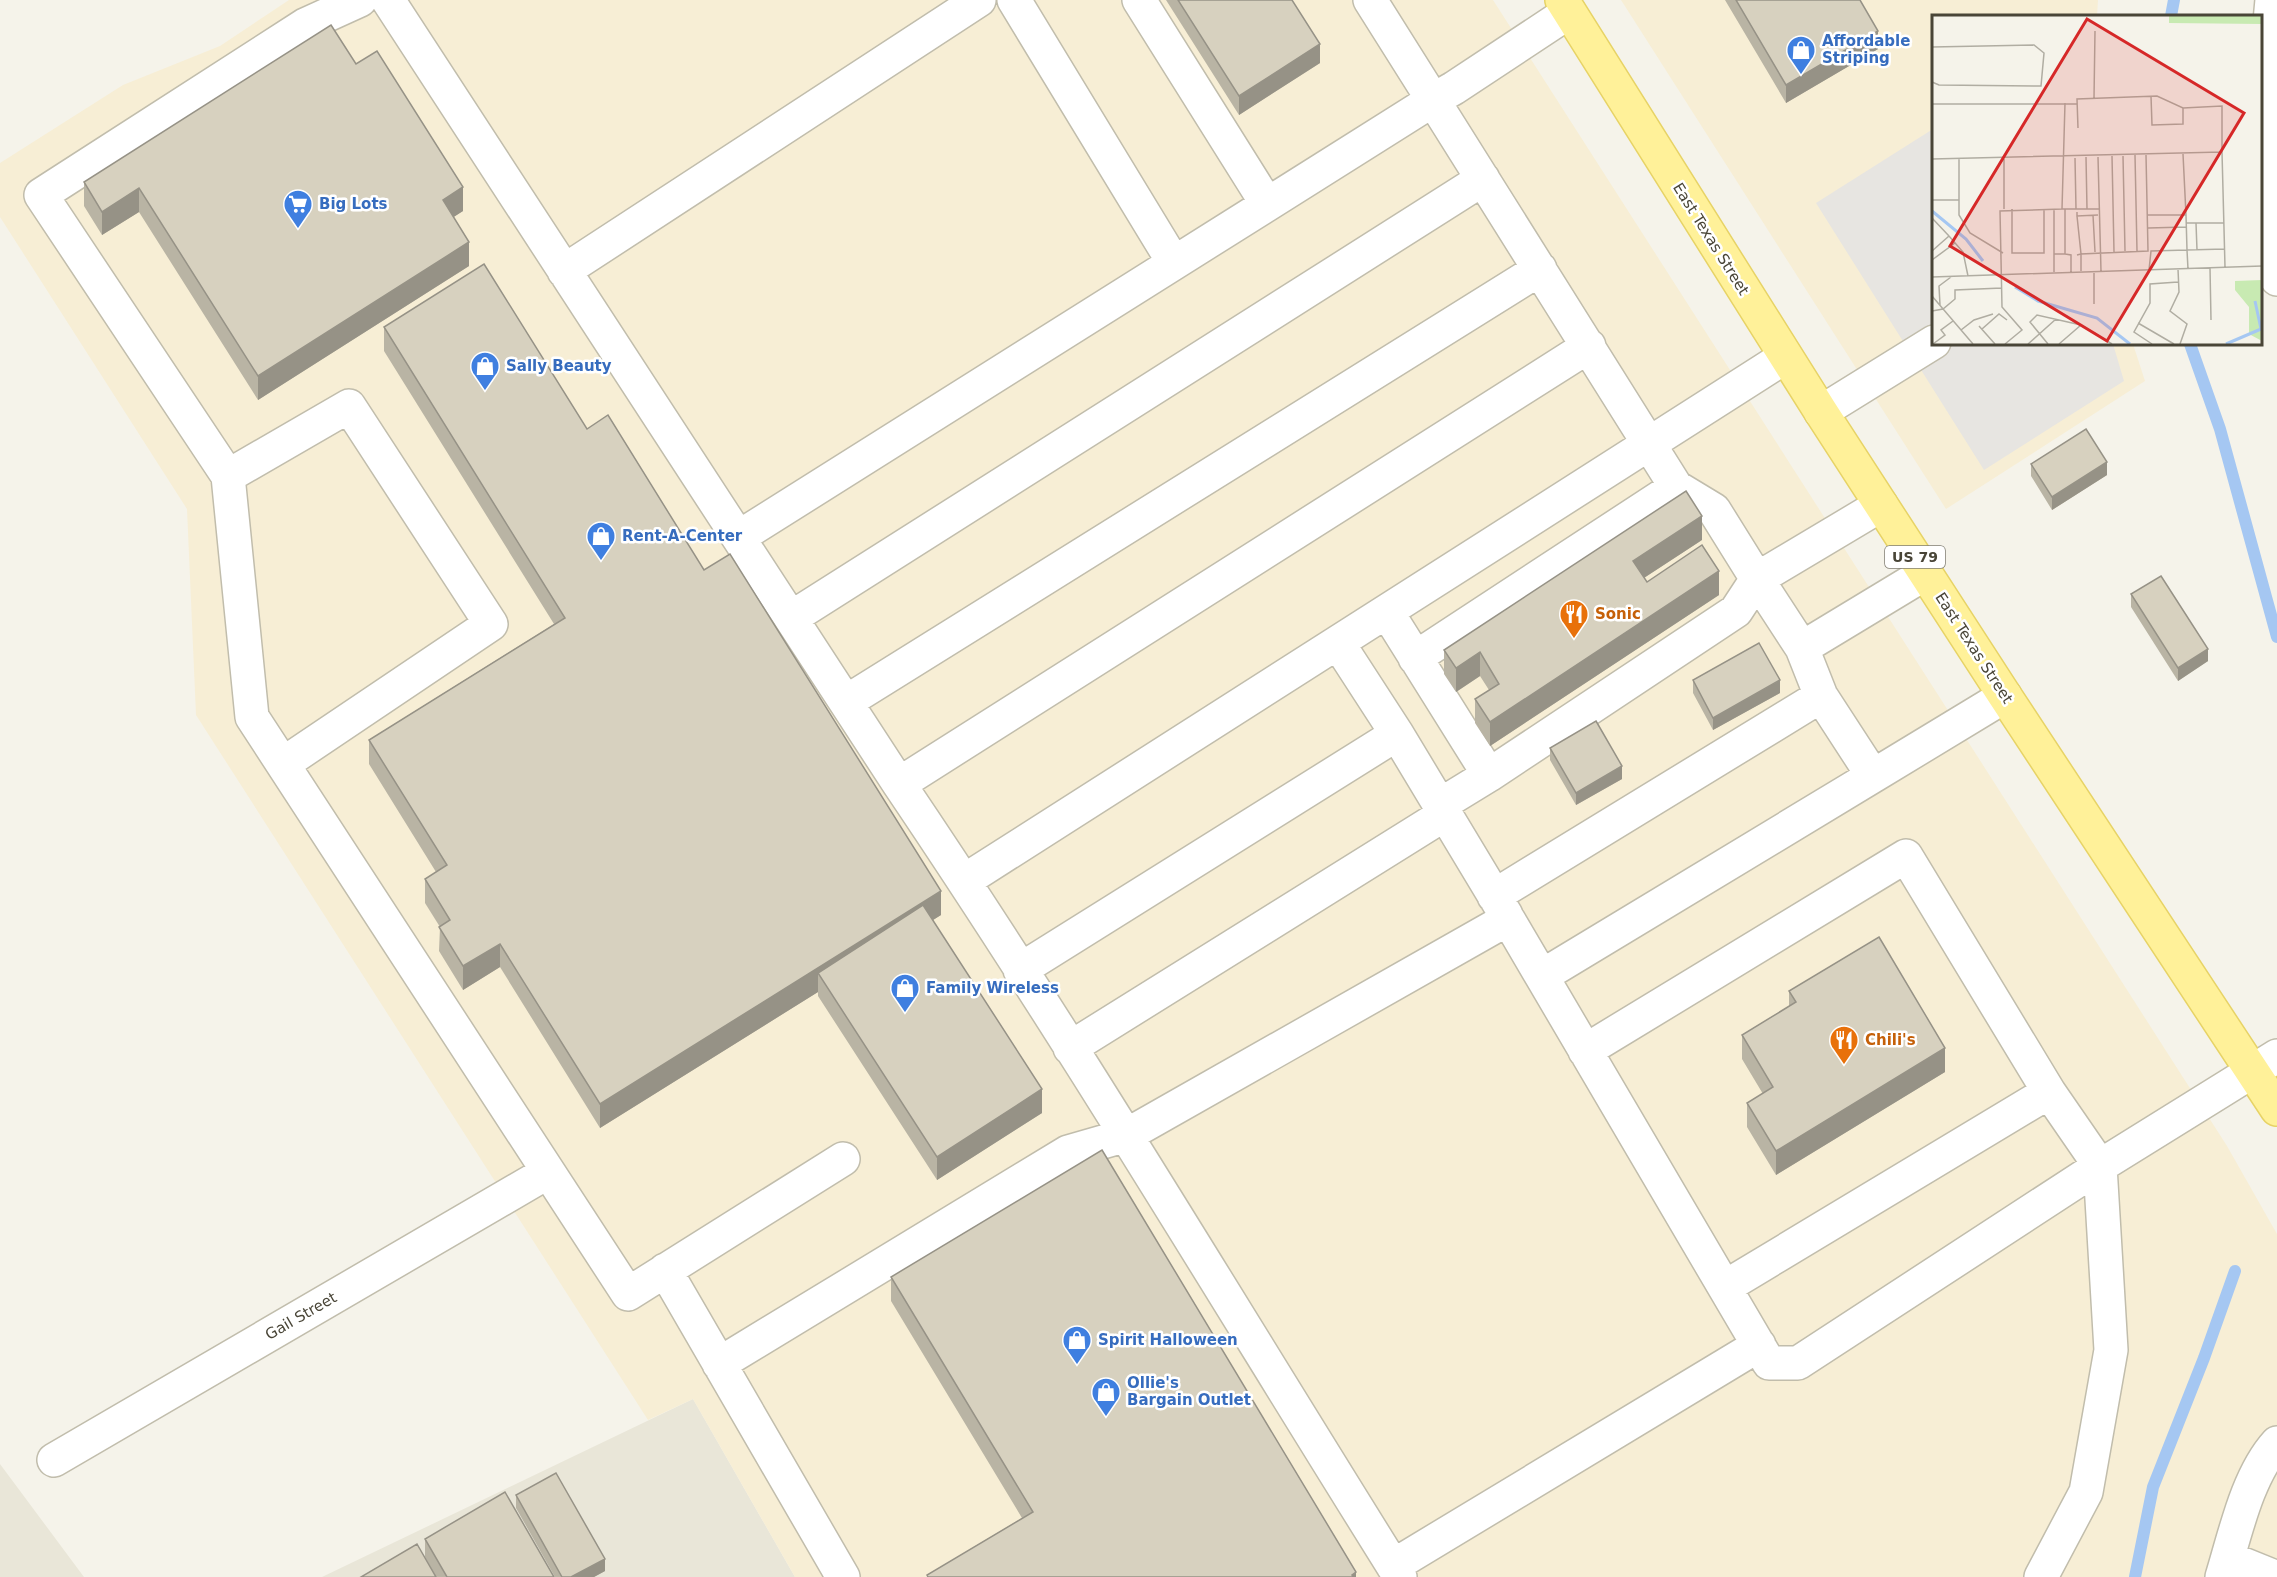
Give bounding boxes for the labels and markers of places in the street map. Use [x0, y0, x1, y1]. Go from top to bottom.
place label: Affordable Striping [1822, 32, 1910, 67]
shop icon: Affordable Striping [1785, 34, 1817, 76]
supermarket icon: Big Lots [282, 188, 314, 230]
place label: Big Lots [319, 195, 388, 213]
shop icon: Sally Beauty [469, 350, 501, 392]
place label: Sally Beauty [506, 357, 612, 375]
shop icon: Rent-A-Center [585, 520, 617, 562]
place label: Rent-A-Center [622, 527, 743, 545]
restaurant icon: Sonic [1558, 598, 1590, 640]
place label: Sonic [1595, 605, 1641, 623]
shop icon: Family Wireless [889, 972, 921, 1014]
place label: Family Wireless [926, 979, 1059, 997]
restaurant icon: Chili's [1828, 1024, 1860, 1066]
place label: Chili's [1865, 1031, 1916, 1049]
shop icon: Spirit Halloween [1061, 1324, 1093, 1366]
place label: Spirit Halloween [1098, 1331, 1238, 1349]
place label: Ollie's Bargain Outlet [1127, 1374, 1251, 1409]
shop icon: Ollie's Bargain Outlet [1090, 1376, 1122, 1418]

